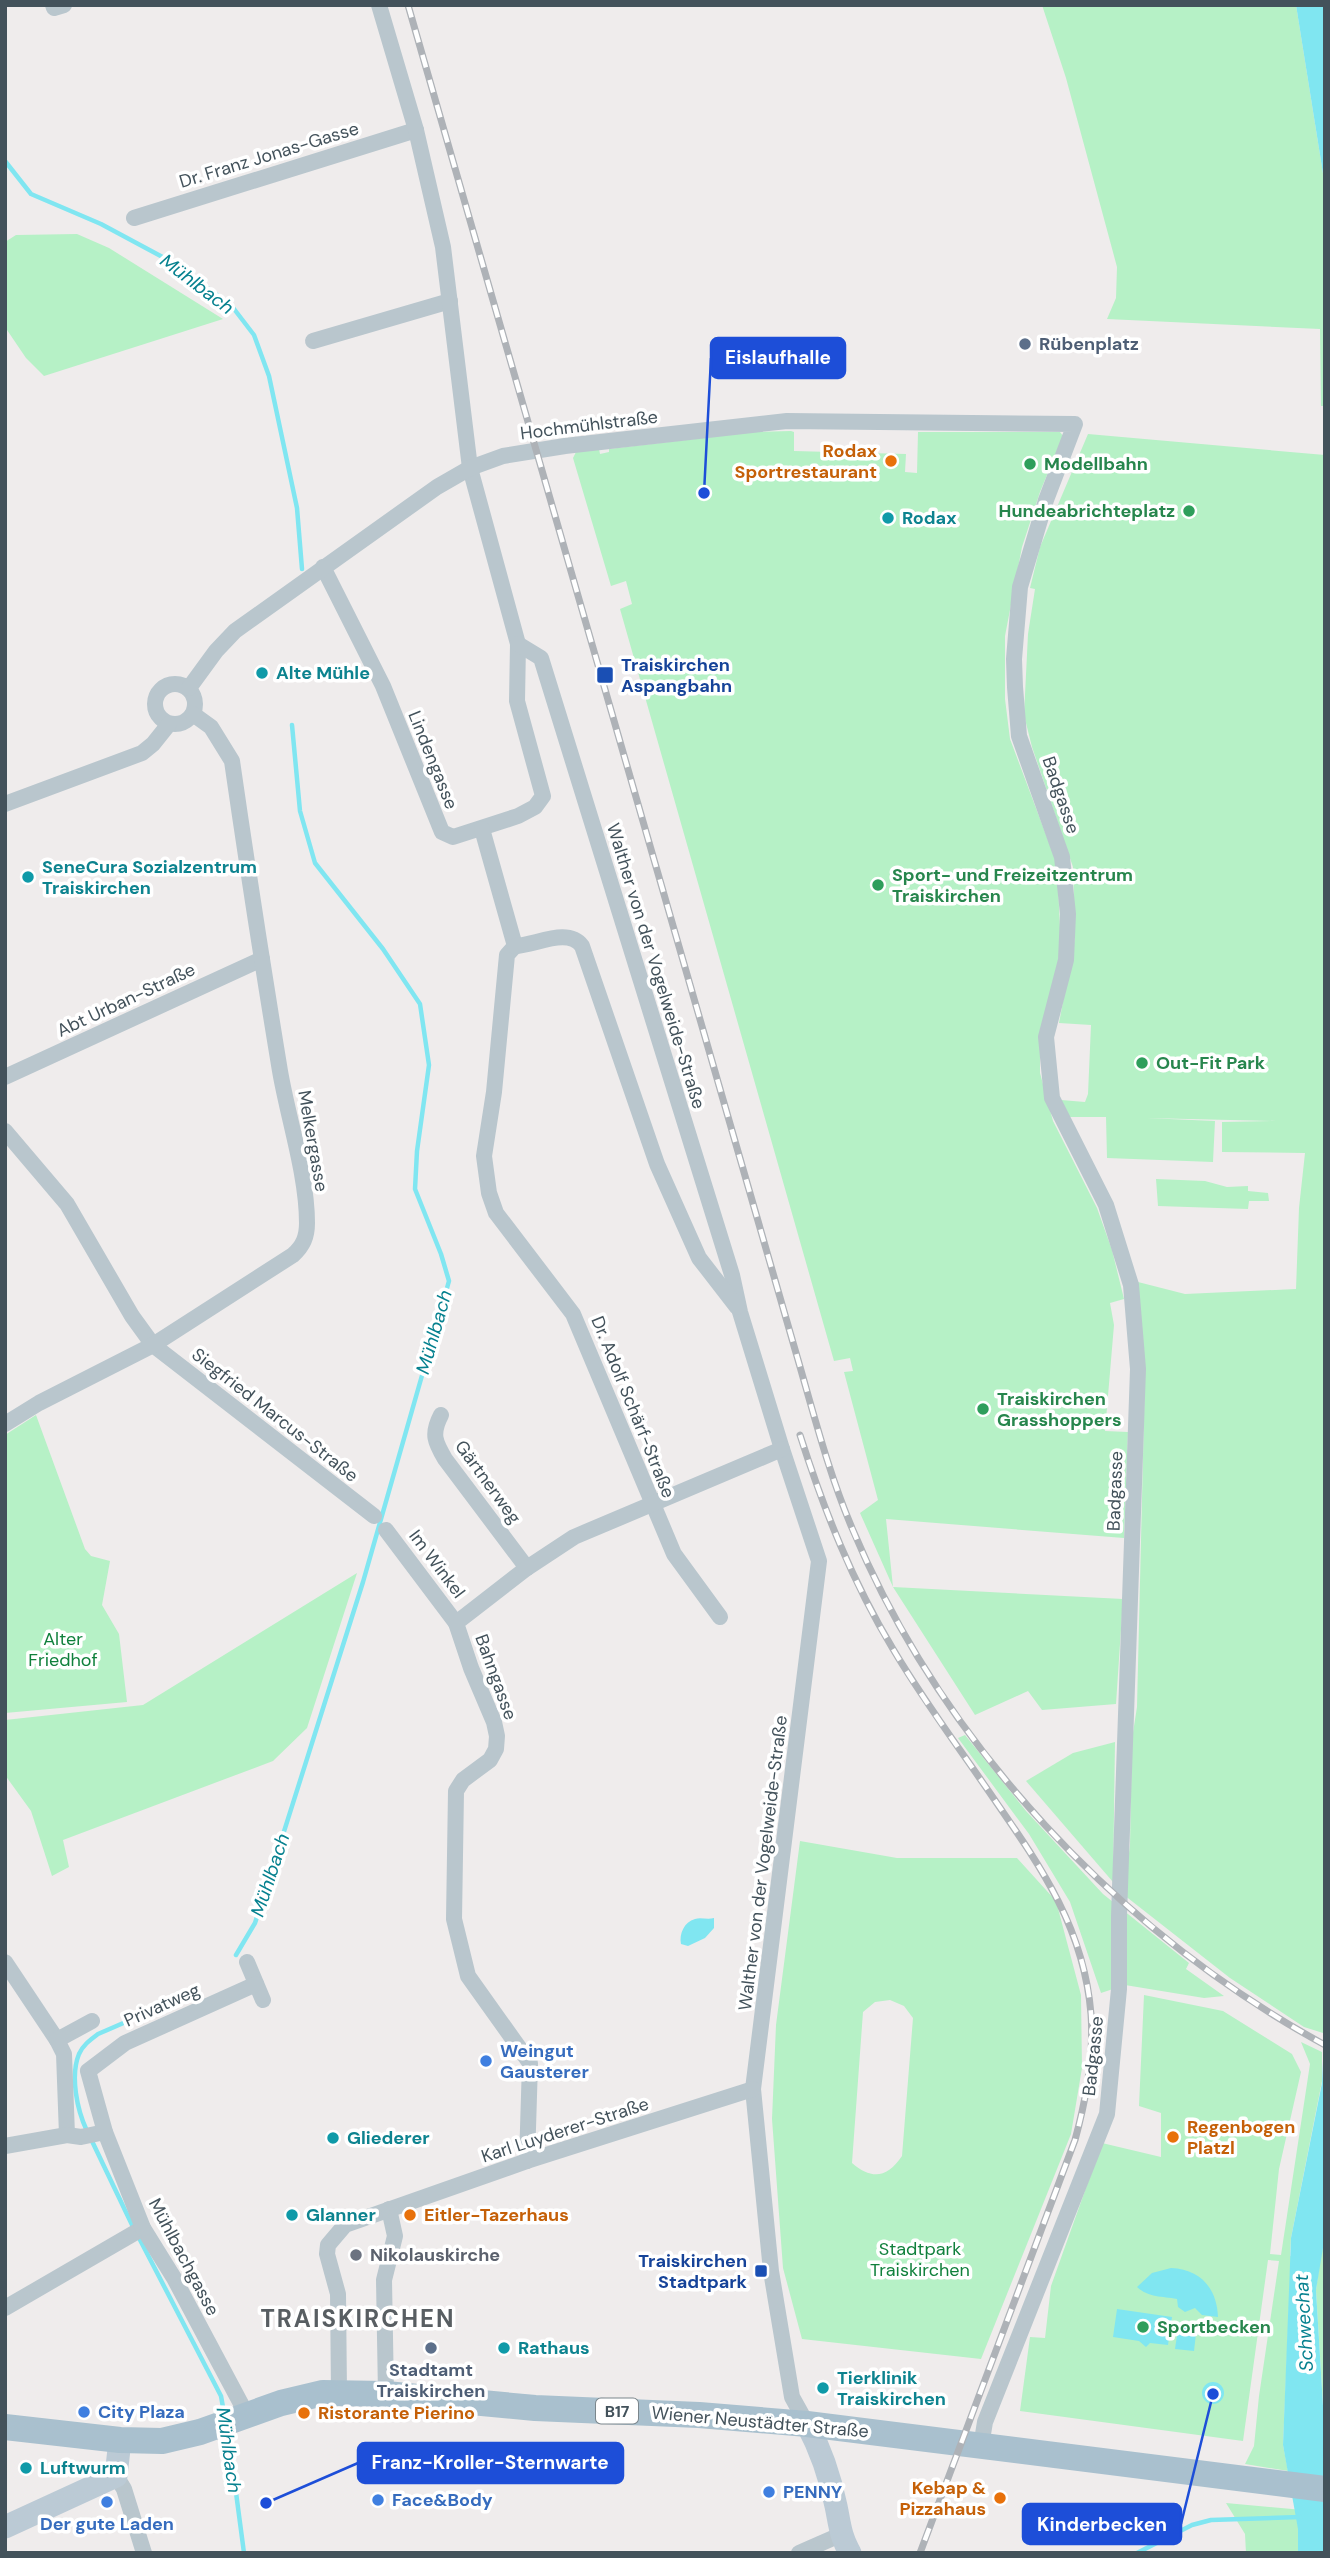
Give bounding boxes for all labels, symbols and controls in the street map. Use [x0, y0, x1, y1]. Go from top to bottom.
street label: Dr. Franz Jonas-Gasse [176, 116, 362, 194]
water label: Mühlbach [155, 248, 239, 320]
place label: Rübenplatz [1039, 332, 1139, 356]
marker: Rübenplatz [1017, 336, 1033, 352]
callout: Eislaufhalle [711, 338, 845, 378]
text: Eislaufhalle [725, 345, 831, 370]
street label: Hochmühlstraße [519, 405, 659, 445]
place label: Rodax Sportrestaurant [735, 439, 877, 484]
place label: Modellbahn [1044, 452, 1148, 476]
marker: Rodax Sportrestaurant [883, 453, 899, 469]
marker: Modellbahn [1022, 456, 1038, 472]
place label: Hundeabrichteplatz [999, 499, 1175, 523]
marker: Hundeabrichteplatz [1181, 503, 1197, 519]
place label: Rodax [902, 506, 956, 530]
marker: Rodax [880, 510, 896, 526]
place label: Traiskirchen Aspangbahn [621, 653, 732, 698]
place label: Alte Mühle [276, 661, 370, 685]
marker: Alte Mühle [254, 665, 270, 681]
marker: Traiskirchen Aspangbahn [595, 665, 615, 685]
street label: Lindengasse [402, 707, 464, 813]
street label: Badgasse [1037, 753, 1085, 837]
street label: Walther von der Vogelweide-Straße [601, 820, 711, 1112]
place label: SeneCura Sozialzentrum Traiskirchen [42, 855, 257, 900]
place label: Sport- und Freizeitzentrum Traiskirchen [892, 863, 1133, 908]
marker: SeneCura Sozialzentrum Traiskirchen [20, 869, 36, 885]
marker: Sport- und Freizeitzentrum Traiskirchen [870, 877, 886, 893]
street label: Abt Urban-Straße [53, 957, 199, 1043]
place label: Out-Fit Park [1156, 1051, 1266, 1075]
marker: Out-Fit Park [1134, 1055, 1150, 1071]
street label: Melkergasse [292, 1088, 334, 1194]
water label: Mühlbach [410, 1287, 458, 1377]
street label: Dr. Adolf Schärf-Straße [585, 1312, 681, 1502]
street label: Siegfried Marcus-Straße [187, 1342, 363, 1488]
place label: Traiskirchen Grasshoppers [997, 1387, 1122, 1432]
marker: Traiskirchen Grasshoppers [975, 1401, 991, 1417]
street label: Gärtnerweg [449, 1435, 527, 1529]
street label: Badgasse [1102, 1451, 1128, 1531]
street label: Im Winkel [403, 1525, 471, 1603]
park label: Alter Friedhof [28, 1627, 98, 1672]
street label: Bahngasse [469, 1631, 523, 1723]
street label: Walther von der Vogelweide-Straße [733, 1714, 793, 2012]
water label: Mühlbach [245, 1830, 295, 1920]
street label: Privatweg [120, 1978, 204, 2032]
street label: Badgasse [1077, 2015, 1109, 2097]
place label: Weingut Gausterer [500, 2039, 589, 2084]
marker: Weingut Gausterer [478, 2053, 494, 2069]
street label: Karl Luyderer-Straße [478, 2092, 652, 2168]
place label: Regenbogen Platzl [1187, 2115, 1295, 2160]
place label: Gliederer [347, 2126, 430, 2150]
marker: Regenbogen Platzl [1165, 2129, 1181, 2145]
marker: Gliederer [325, 2130, 341, 2146]
street label: Mühlbachgasse [143, 2194, 225, 2320]
place label: Glanner [306, 2203, 376, 2227]
place label: Eitler-Tazerhaus [424, 2203, 569, 2227]
marker: Glanner [284, 2207, 300, 2223]
marker: Eitler-Tazerhaus [402, 2207, 418, 2223]
park label: Stadtpark Traiskirchen [870, 2237, 970, 2282]
place label: Nikolauskirche [370, 2243, 500, 2267]
marker: Nikolauskirche [348, 2247, 364, 2263]
place label: Traiskirchen Stadtpark [638, 2249, 748, 2294]
marker: Traiskirchen Stadtpark [753, 2263, 769, 2279]
water label: Schwechat [1289, 2273, 1319, 2372]
district label: TRAISKIRCHEN [260, 2303, 456, 2334]
place label: Sportbecken [1157, 2315, 1271, 2339]
marker: Sportbecken [1135, 2319, 1151, 2335]
place label: Rathaus [518, 2336, 590, 2360]
marker: Stadtamt Traiskirchen [423, 2340, 439, 2356]
marker: Rathaus [496, 2340, 512, 2356]
place label: Stadtamt Traiskirchen [377, 2358, 485, 2403]
place label: Tierklinik Traiskirchen [837, 2366, 946, 2411]
marker: Tierklinik Traiskirchen [815, 2380, 831, 2396]
road number: B17 [596, 2398, 638, 2424]
place label: City Plaza [98, 2400, 185, 2424]
place label: Ristorante Pierino [318, 2401, 475, 2425]
street label: Wiener Neustädter Straße [650, 2401, 870, 2443]
marker: City Plaza [76, 2404, 92, 2420]
marker: Ristorante Pierino [296, 2405, 312, 2421]
water label: Mühlbach [211, 2406, 247, 2495]
callout: Franz-Kroller-Sternwarte [358, 2443, 623, 2483]
text: Franz-Kroller-Sternwarte [371, 2450, 609, 2475]
place label: Luftwurm [40, 2456, 126, 2480]
marker: Luftwurm [18, 2460, 34, 2476]
place label: Kebap & Pizzahaus [899, 2476, 986, 2521]
place label: PENNY [783, 2480, 843, 2504]
marker: PENNY [761, 2484, 777, 2500]
place label: Face&Body [392, 2488, 493, 2512]
marker: Kebap & Pizzahaus [992, 2490, 1008, 2506]
marker: Face&Body [370, 2492, 386, 2508]
marker: Der gute Laden [99, 2494, 115, 2510]
callout: Kinderbecken [1023, 2504, 1181, 2544]
place label: Der gute Laden [40, 2512, 174, 2536]
text: Kinderbecken [1037, 2512, 1167, 2537]

